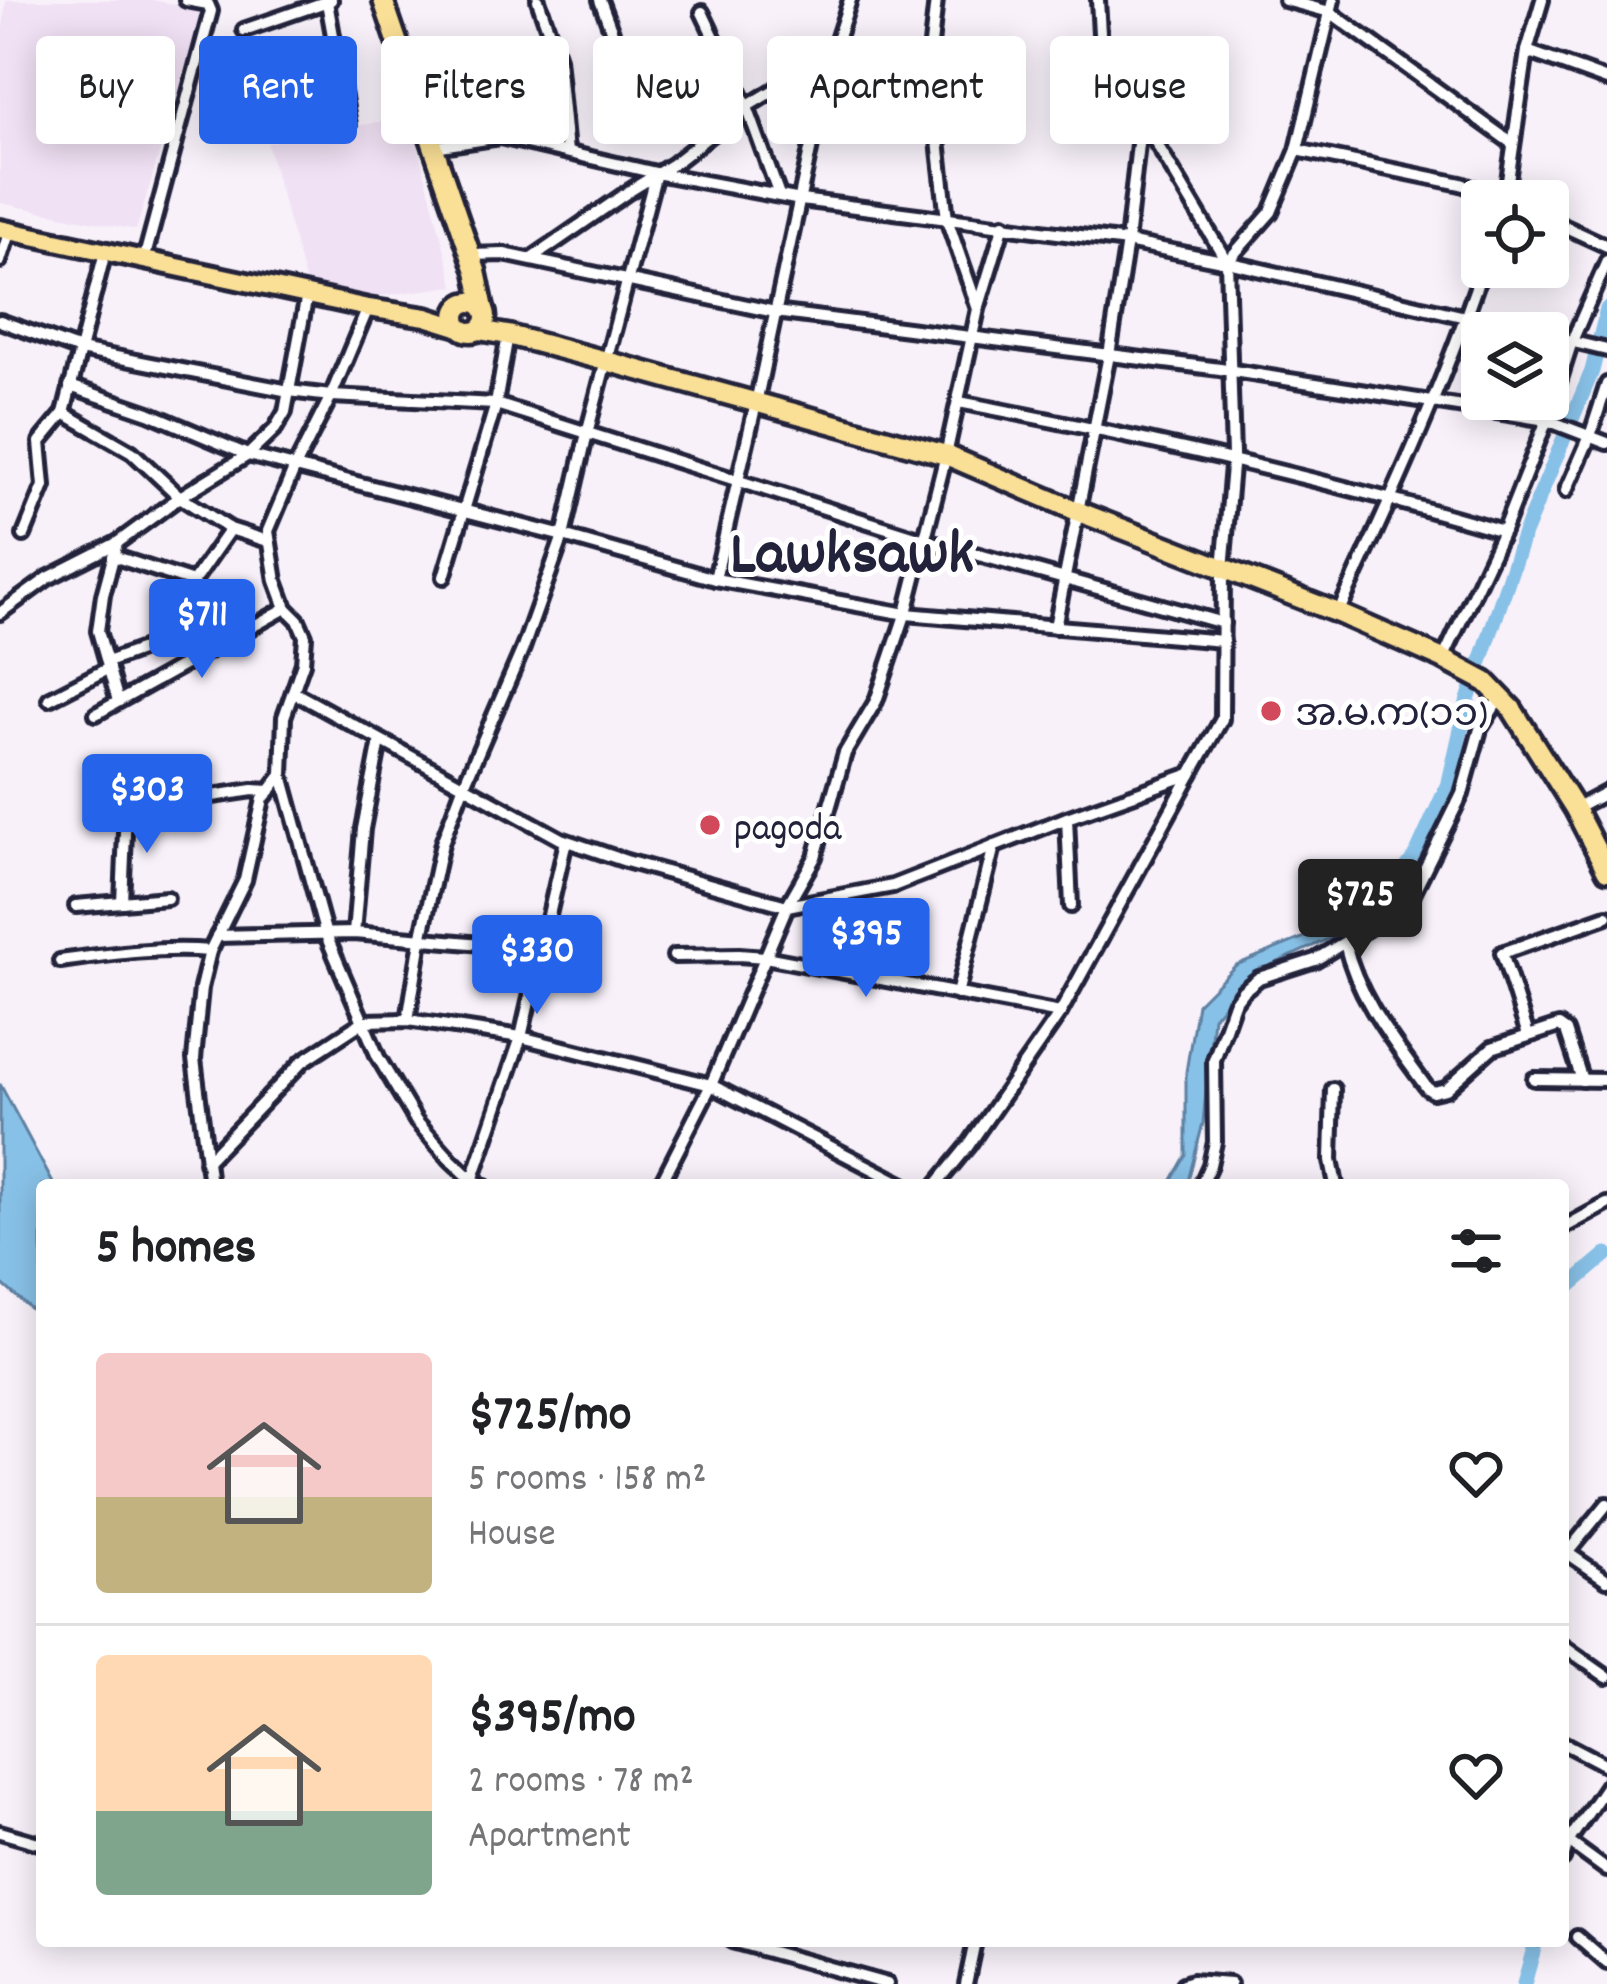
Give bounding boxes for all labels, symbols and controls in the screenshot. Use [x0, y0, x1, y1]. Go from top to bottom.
chip: Buy [36, 36, 175, 144]
chip: Rent [199, 36, 357, 144]
chip: Filters [381, 36, 569, 144]
chip: New [593, 36, 743, 144]
chip: Apartment [767, 36, 1026, 144]
chip: House [1050, 36, 1229, 144]
map controls [1461, 180, 1569, 420]
button: locate [1461, 180, 1569, 288]
button: layers [1461, 312, 1569, 420]
district label: Lawksawk [730, 514, 974, 604]
pin: $711 [131, 579, 273, 681]
text: $711 [176, 590, 228, 645]
place label: အ.မ.က(၁၁) [1295, 690, 1488, 745]
marker: အ.မ.က(၁၁) [1258, 698, 1284, 724]
pin: $303 [76, 754, 218, 856]
text: $303 [109, 765, 185, 820]
place label: pagoda [734, 804, 842, 859]
marker: pagoda [697, 812, 723, 838]
pin: $725 [1289, 859, 1431, 961]
text: $725 [1325, 870, 1395, 925]
pin: $395 [795, 898, 937, 1000]
text: $395 [829, 909, 903, 964]
pin: $330 [466, 915, 608, 1017]
text: $330 [499, 926, 575, 981]
text: 5 homes [96, 1215, 256, 1287]
icon: filters [1443, 1218, 1509, 1284]
text: $725/mo [468, 1382, 632, 1454]
icon: home [192, 1401, 336, 1545]
icon: heart [1443, 1440, 1509, 1506]
text: 5 rooms · 158 m² [468, 1454, 706, 1509]
text: House [468, 1509, 556, 1564]
text: $395/mo [468, 1684, 636, 1756]
icon: home [192, 1703, 336, 1847]
icon: heart [1443, 1742, 1509, 1808]
text: 2 rooms · 78 m² [468, 1756, 694, 1811]
text: Apartment [468, 1811, 631, 1866]

